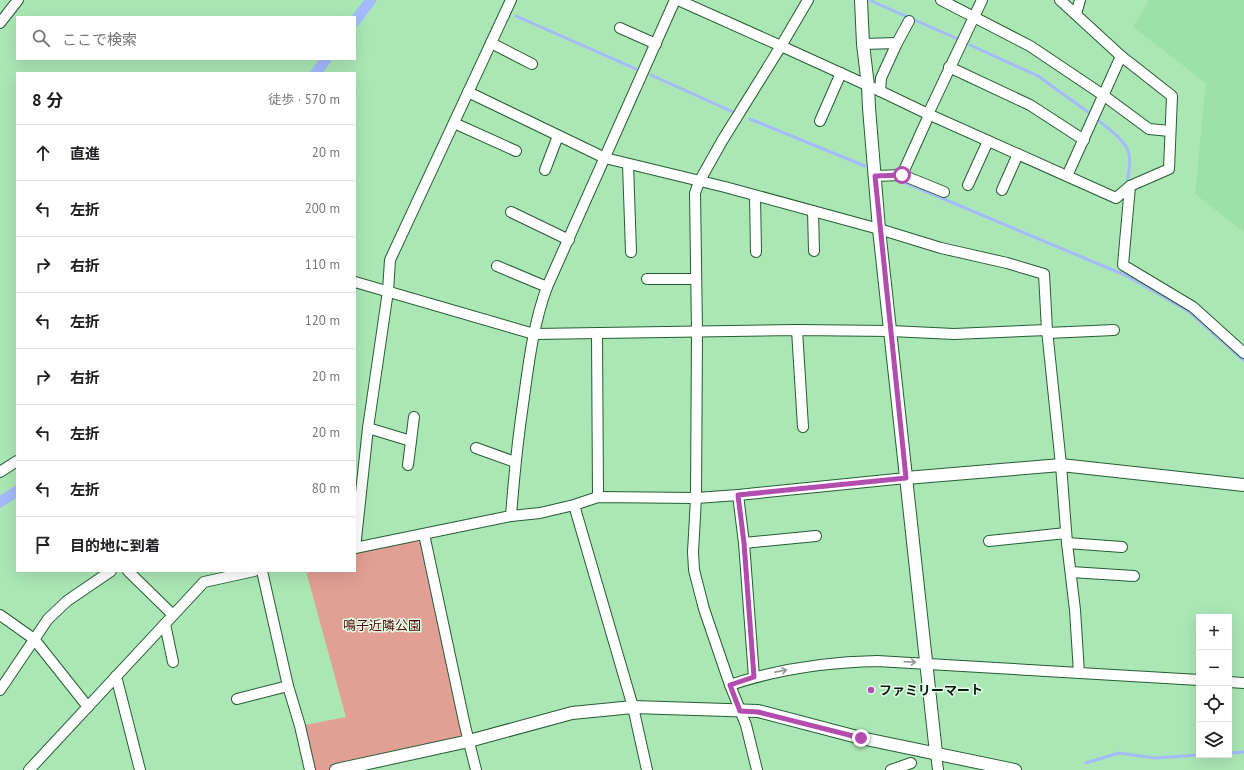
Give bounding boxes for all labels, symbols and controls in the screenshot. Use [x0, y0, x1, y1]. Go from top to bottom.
search box [16, 16, 356, 60]
icon: search [30, 27, 52, 49]
text: ここで検索 [62, 30, 137, 49]
text: 8 分 [32, 89, 63, 111]
text: 徒歩 · 570 m [268, 91, 340, 108]
icon: ahead [32, 142, 54, 164]
text: 直進 [70, 144, 100, 163]
text: 20 m [312, 144, 340, 161]
route start [893, 166, 911, 184]
icon: left [32, 198, 54, 220]
text: 左折 [70, 200, 100, 219]
text: 200 m [305, 200, 340, 217]
icon: right [32, 254, 54, 276]
text: 右折 [70, 256, 100, 275]
text: 110 m [305, 256, 340, 273]
icon: left [32, 310, 54, 332]
text: 左折 [70, 312, 100, 331]
text: 120 m [305, 312, 340, 329]
icon: right [32, 366, 54, 388]
text: 右折 [70, 368, 100, 387]
text: 20 m [312, 368, 340, 385]
icon: left [32, 422, 54, 444]
text: 左折 [70, 424, 100, 443]
text: 20 m [312, 424, 340, 441]
icon: left [32, 478, 54, 500]
text: 左折 [70, 480, 100, 499]
text: 80 m [312, 480, 340, 497]
icon: arrive [32, 534, 54, 556]
text: 目的地に到着 [70, 536, 160, 555]
map controls [1196, 614, 1232, 758]
button: + [1196, 614, 1232, 650]
park label: 鳴子近隣公園 [343, 617, 421, 634]
button: − [1196, 650, 1232, 686]
one-way arrow [903, 658, 916, 666]
one-way arrow [774, 667, 787, 675]
place label: ファミリーマート [879, 682, 983, 699]
marker: ファミリーマート [866, 685, 876, 695]
button: locate [1196, 686, 1232, 722]
button: layers [1196, 722, 1232, 758]
route end [852, 729, 870, 747]

